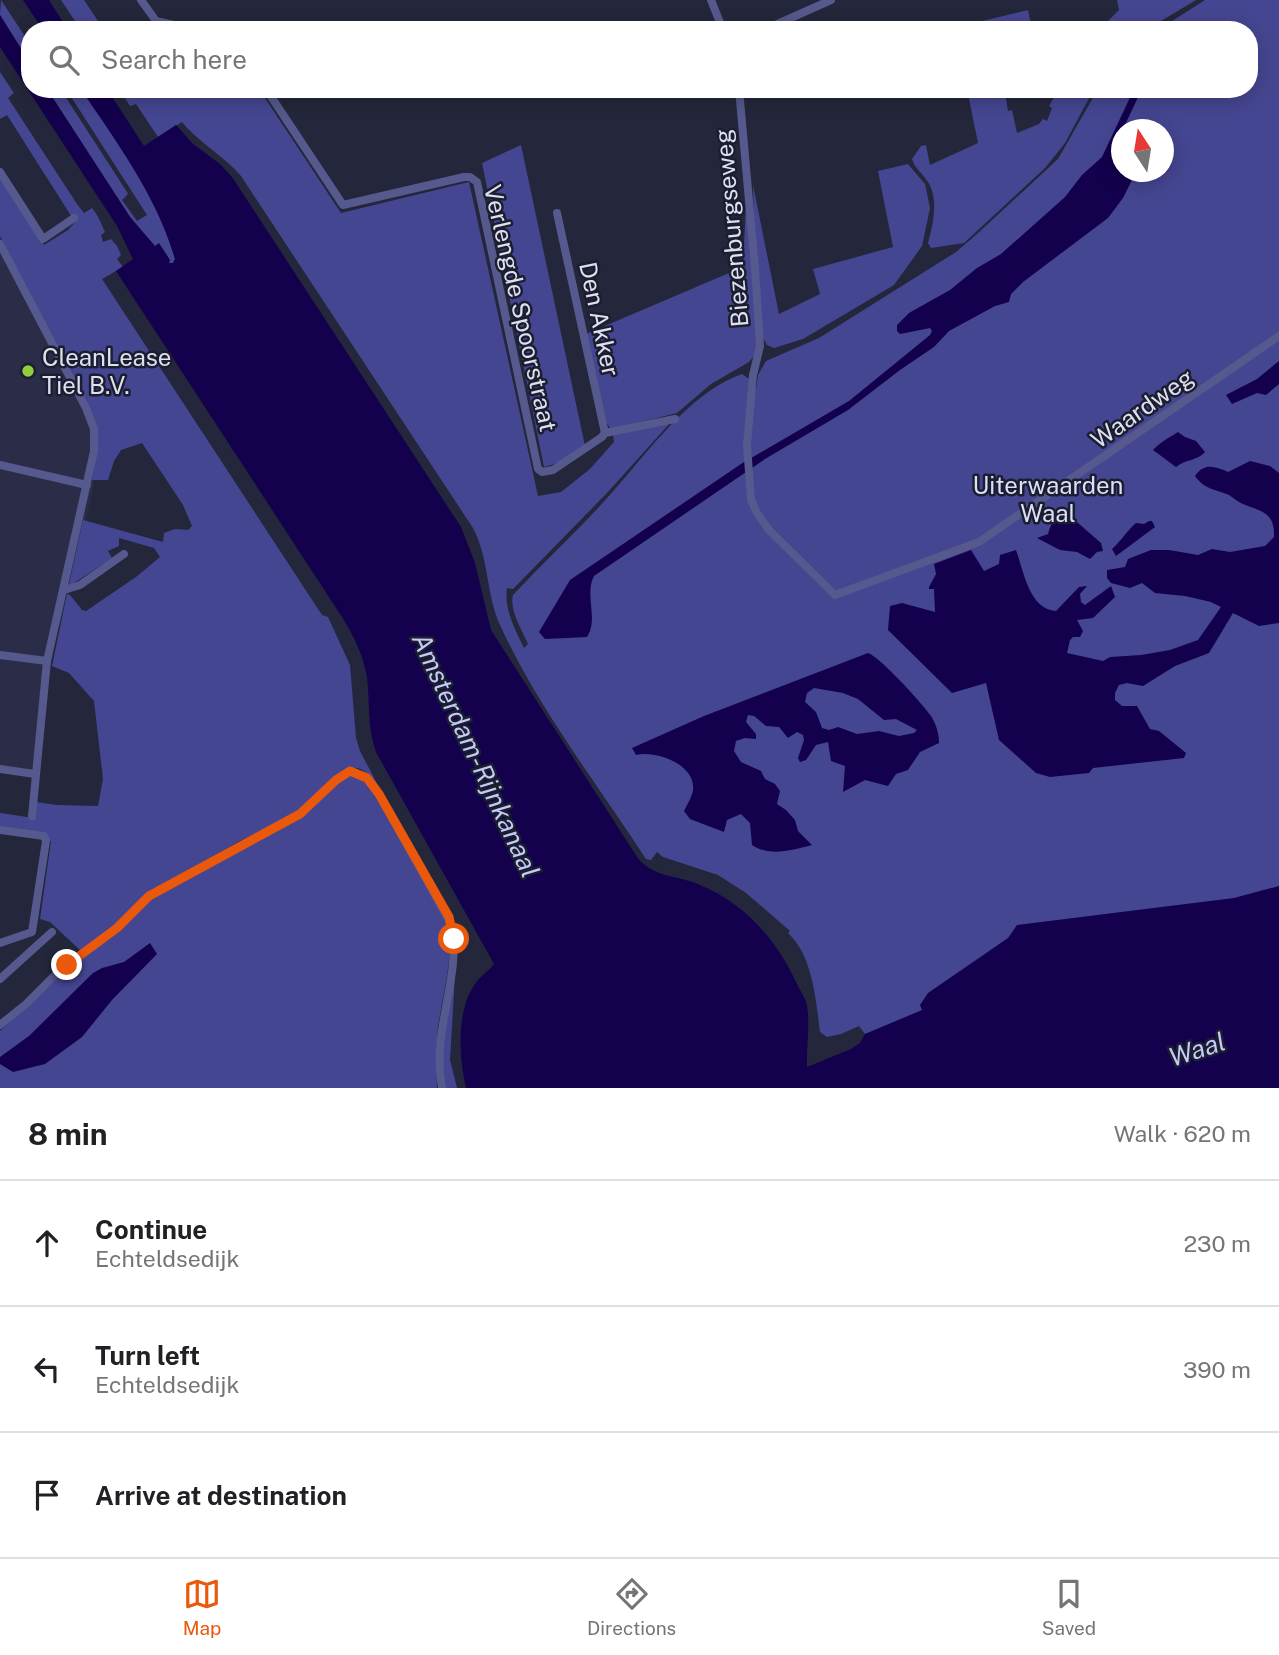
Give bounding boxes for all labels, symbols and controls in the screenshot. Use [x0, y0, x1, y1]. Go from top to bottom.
search box [21, 21, 1258, 98]
icon: search [45, 41, 83, 79]
text: Search here [101, 44, 247, 75]
north arrow [1111, 119, 1174, 182]
street label: Biezenburgseweg [708, 128, 754, 328]
street label: Verlengde Spoorstraat [479, 182, 563, 434]
street label: Den Akker [574, 259, 626, 379]
place label: CleanLease Tiel B.V. [42, 343, 171, 399]
street label: Waardweg [1085, 362, 1199, 454]
marker: CleanLease Tiel B.V. [20, 363, 36, 379]
park label: Uiterwaarden Waal [973, 471, 1123, 527]
water label: Amsterdam-Rijnkanaal [406, 628, 546, 882]
route start [438, 923, 469, 954]
route end [51, 949, 82, 980]
water label: Waal [1165, 1025, 1229, 1073]
text: 8 min [28, 1116, 108, 1152]
text: Walk · 620 m [1114, 1120, 1251, 1147]
text: Continue [95, 1214, 207, 1245]
icon: ahead [28, 1224, 66, 1262]
text: 230 m [1183, 1230, 1251, 1257]
text: Echteldsedijk [95, 1245, 239, 1272]
text: Turn left [95, 1340, 200, 1371]
icon: left [28, 1350, 66, 1388]
text: 390 m [1183, 1356, 1251, 1383]
text: Echteldsedijk [95, 1371, 239, 1398]
icon: arrive [28, 1476, 66, 1514]
text: Arrive at destination [95, 1480, 347, 1511]
tab: Map [183, 1575, 221, 1639]
tab: Directions [587, 1575, 676, 1639]
tab: Saved [1042, 1575, 1096, 1639]

